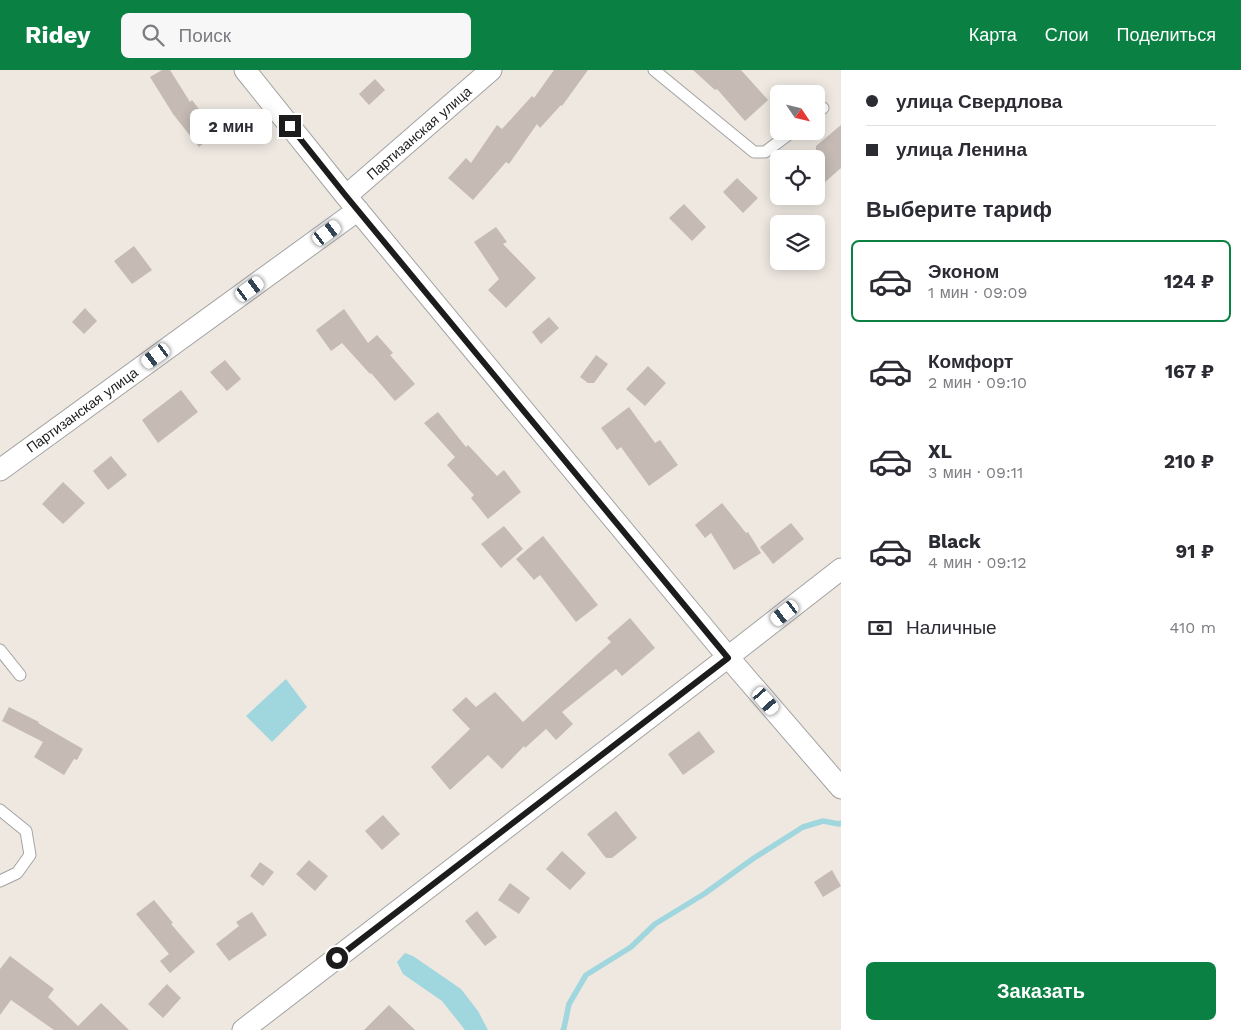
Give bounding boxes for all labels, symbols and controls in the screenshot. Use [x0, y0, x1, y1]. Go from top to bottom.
search box [121, 13, 471, 58]
text: Ridey [25, 21, 91, 49]
icon: search [139, 21, 167, 49]
text: Поиск [179, 24, 231, 47]
text: Карта [969, 24, 1017, 45]
text: Слои [1045, 24, 1089, 45]
text: Поделиться [1117, 24, 1216, 45]
street label: Партизанская улица [363, 83, 475, 183]
north arrow [770, 85, 825, 140]
map controls [770, 85, 825, 270]
text: улица Свердлова [896, 90, 1062, 113]
callout: 2 мин [190, 108, 272, 144]
route end [279, 115, 301, 137]
text: 2 мин [208, 117, 254, 136]
text: улица Ленина [896, 138, 1027, 161]
button: locate [770, 150, 825, 205]
text: Выберите тариф [866, 197, 1052, 222]
button: layers [770, 215, 825, 270]
car [310, 218, 343, 248]
icon: car [868, 259, 913, 304]
text: Эконом [928, 260, 999, 283]
text: 124 ₽ [1164, 270, 1214, 293]
car [233, 274, 266, 304]
text: 1 мин · 09:09 [928, 283, 1027, 302]
car [139, 341, 172, 371]
icon: car [868, 349, 913, 394]
text: Комфорт [928, 350, 1013, 373]
text: 167 ₽ [1165, 360, 1214, 383]
street label: Партизанская улица [23, 364, 141, 456]
text: 2 мин · 09:10 [928, 373, 1027, 392]
icon: car [868, 439, 913, 484]
text: XL [928, 440, 952, 463]
text: 210 ₽ [1164, 450, 1214, 473]
text: 3 мин · 09:11 [928, 463, 1023, 482]
icon: car [868, 529, 913, 574]
text: Black [928, 530, 981, 553]
text: 91 ₽ [1176, 540, 1214, 563]
text: 4 мин · 09:12 [928, 553, 1027, 572]
car [768, 598, 801, 628]
icon: cash [866, 614, 894, 642]
text: Наличные [906, 616, 997, 639]
text: 410 m [1170, 618, 1216, 637]
car [750, 685, 781, 717]
route start [326, 947, 348, 969]
button: Заказать [866, 962, 1216, 1020]

